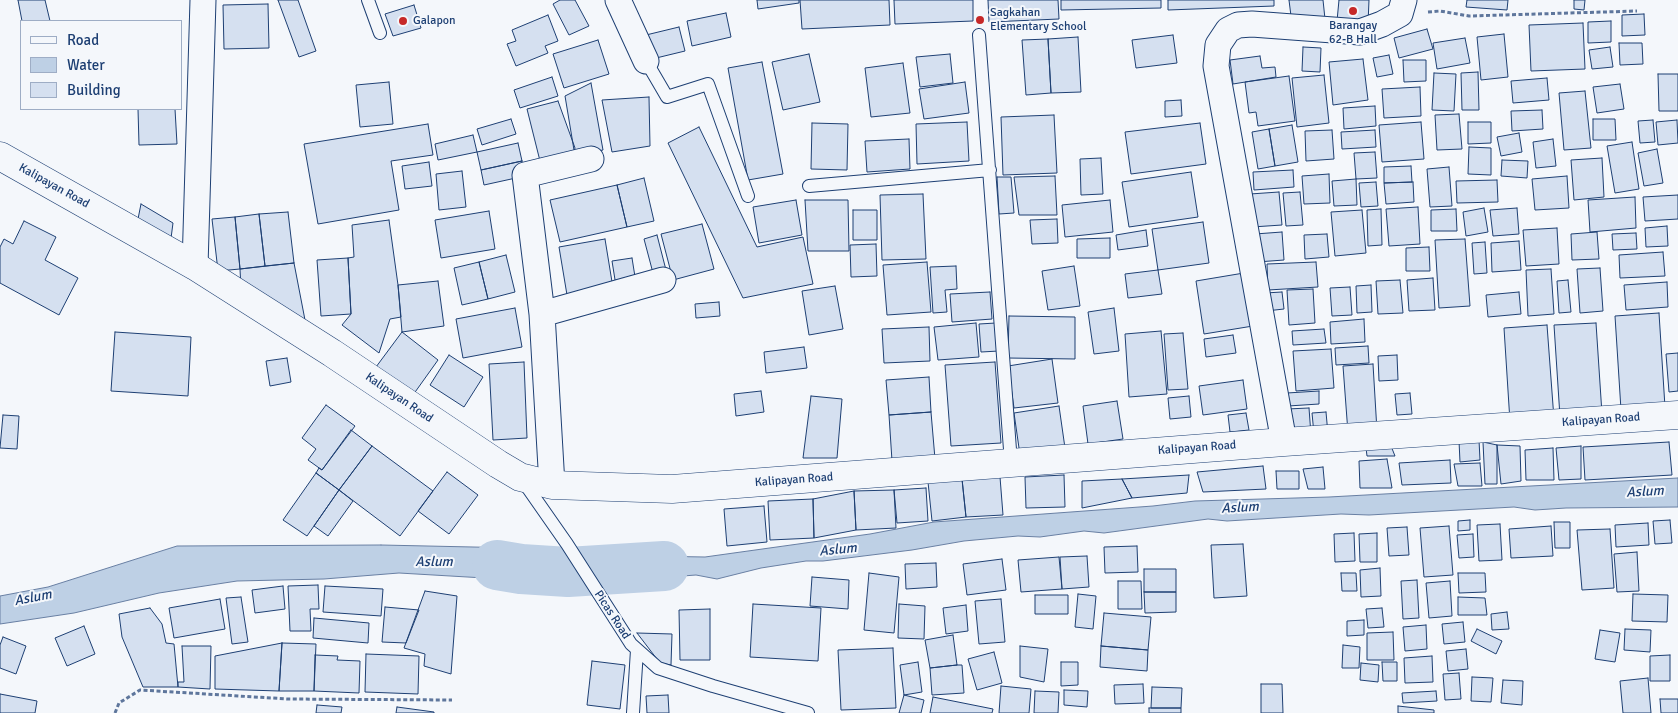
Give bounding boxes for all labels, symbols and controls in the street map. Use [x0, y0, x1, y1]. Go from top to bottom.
marker: Barangay 62-B Hall [1347, 5, 1359, 17]
place label: Sagkahan Elementary School [990, 6, 1086, 34]
place label: Galapon [413, 14, 456, 28]
marker: Sagkahan Elementary School [974, 14, 986, 26]
marker: Galapon [397, 15, 409, 27]
place label: Barangay 62-B Hall [1329, 19, 1377, 47]
legend [20, 20, 182, 110]
text: Road [67, 31, 99, 49]
text: Water [67, 56, 105, 74]
text: Building [67, 81, 121, 99]
street label: Kalipayan Road [16, 161, 92, 211]
street label: Kalipayan Road [362, 370, 436, 426]
street label: Kalipayan Road [1561, 410, 1641, 430]
street label: Kalipayan Road [1157, 438, 1237, 458]
street label: Kalipayan Road [754, 470, 834, 490]
water label: Aslum [1626, 483, 1664, 501]
water label: Aslum [1221, 499, 1259, 517]
water label: Aslum [818, 540, 858, 560]
water label: Aslum [415, 554, 453, 570]
water label: Aslum [13, 586, 53, 610]
street label: Picas Road [591, 588, 633, 642]

